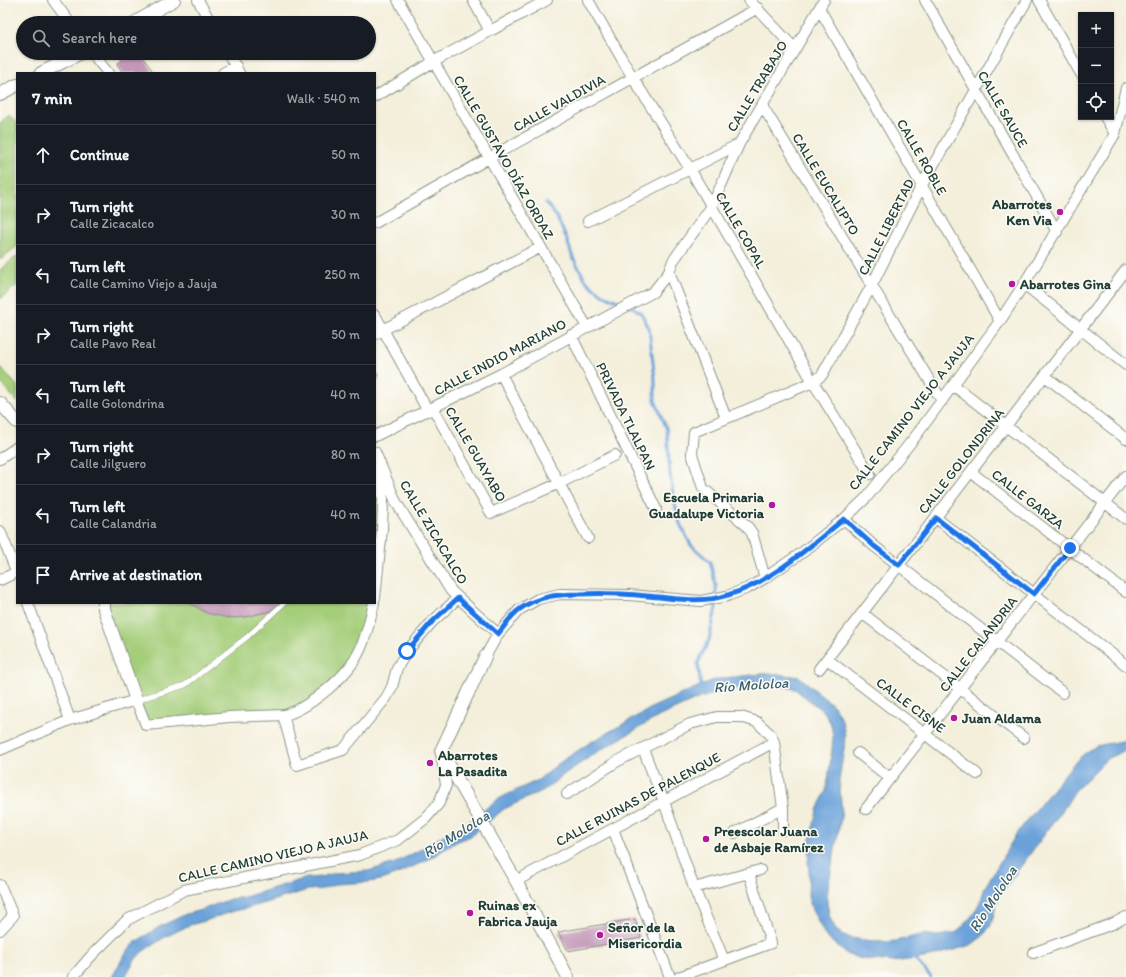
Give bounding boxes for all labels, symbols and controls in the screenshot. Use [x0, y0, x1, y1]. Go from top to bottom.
map controls [1078, 12, 1114, 120]
button: + [1078, 12, 1114, 48]
search box [16, 16, 376, 60]
icon: search [30, 27, 52, 49]
text: Search here [62, 29, 137, 47]
street label: CALLE TRABAJO [723, 37, 791, 135]
button: − [1078, 48, 1114, 84]
street label: CALLE SAUCE [974, 68, 1032, 151]
street label: CALLE VALDIVIA [510, 71, 608, 136]
street label: CALLE GUSTAVO DÍAZ ORDAZ [450, 72, 558, 242]
button: locate [1078, 84, 1114, 120]
text: 7 min [32, 88, 72, 108]
text: Walk · 540 m [287, 91, 360, 106]
street label: CALLE ROBLE [893, 116, 950, 199]
street label: CALLE EUCALIPTO [788, 130, 863, 239]
icon: ahead [32, 144, 54, 166]
text: Continue [70, 146, 129, 164]
text: 50 m [331, 147, 360, 162]
street label: CALLE LIBERTAD [855, 176, 918, 278]
street label: CALLE COPAL [712, 189, 769, 272]
place label: Abarrotes Ken Via [991, 196, 1053, 229]
text: Turn right [70, 198, 134, 216]
icon: right [32, 204, 54, 226]
text: 30 m [331, 207, 360, 222]
marker: Abarrotes Ken Via [1055, 207, 1065, 217]
text: Calle Zicacalco [70, 216, 154, 231]
text: Turn left [70, 258, 125, 276]
icon: left [32, 264, 54, 286]
text: 250 m [324, 267, 360, 282]
text: Calle Camino Viejo a Jauja [70, 276, 217, 291]
place label: Abarrotes Gina [1019, 276, 1111, 293]
marker: Abarrotes Gina [1007, 279, 1017, 289]
street label: CALLE INDIO MARIANO [431, 315, 569, 399]
text: Turn right [70, 318, 134, 336]
icon: right [32, 324, 54, 346]
text: 50 m [331, 327, 360, 342]
street label: CALLE CAMINO VIEJO A JAUJA [845, 331, 978, 494]
text: Calle Pavo Real [70, 336, 156, 351]
street label: PRIVADA TLALPAN [592, 360, 659, 473]
text: Turn left [70, 378, 125, 396]
icon: left [32, 384, 54, 406]
text: 40 m [330, 387, 360, 402]
text: Calle Golondrina [70, 396, 164, 411]
street label: CALLE GUAYABO [441, 404, 510, 505]
street label: CALLE GOLONDRINA [915, 405, 1008, 518]
text: Turn right [70, 438, 134, 456]
icon: right [32, 444, 54, 466]
text: 80 m [331, 447, 360, 462]
text: Calle Jilguero [70, 456, 146, 471]
street label: CALLE GARZA [988, 466, 1067, 533]
street label: CALLE ZICACALCO [396, 477, 471, 587]
place label: Escuela Primaria Guadalupe Victoria [649, 489, 765, 522]
text: Turn left [70, 498, 125, 516]
marker: Escuela Primaria Guadalupe Victoria [767, 500, 777, 510]
icon: left [32, 504, 54, 526]
text: 40 m [330, 507, 360, 522]
text: Calle Calandria [70, 516, 157, 531]
route end [1061, 539, 1079, 557]
icon: arrive [32, 564, 54, 586]
text: Arrive at destination [70, 566, 202, 584]
street label: CALLE CALANDRIA [936, 593, 1021, 696]
route start [398, 642, 416, 660]
water label: Río Mololoa [713, 673, 790, 697]
street label: CALLE CISNE [873, 674, 949, 737]
place label: Juan Aldama [961, 710, 1042, 727]
marker: Juan Aldama [949, 713, 959, 723]
place label: Abarrotes La Pasadita [437, 747, 507, 780]
street label: CALLE RUINAS DE PALENQUE [553, 749, 724, 850]
marker: Abarrotes La Pasadita [425, 758, 435, 768]
water label: Río Mololoa [419, 806, 493, 861]
place label: Preescolar Juana de Asbaje Ramírez [714, 823, 824, 856]
street label: CALLE CAMINO VIEJO A JAUJA [177, 826, 370, 887]
marker: Preescolar Juana de Asbaje Ramírez [701, 834, 711, 844]
water label: Río Mololoa [965, 862, 1021, 935]
place label: Ruinas ex Fabrica Jauja [478, 897, 558, 930]
marker: Ruinas ex Fabrica Jauja [465, 908, 475, 918]
place label: Señor de la Misericordia [608, 919, 683, 952]
marker: Señor de la Misericordia [595, 930, 605, 940]

